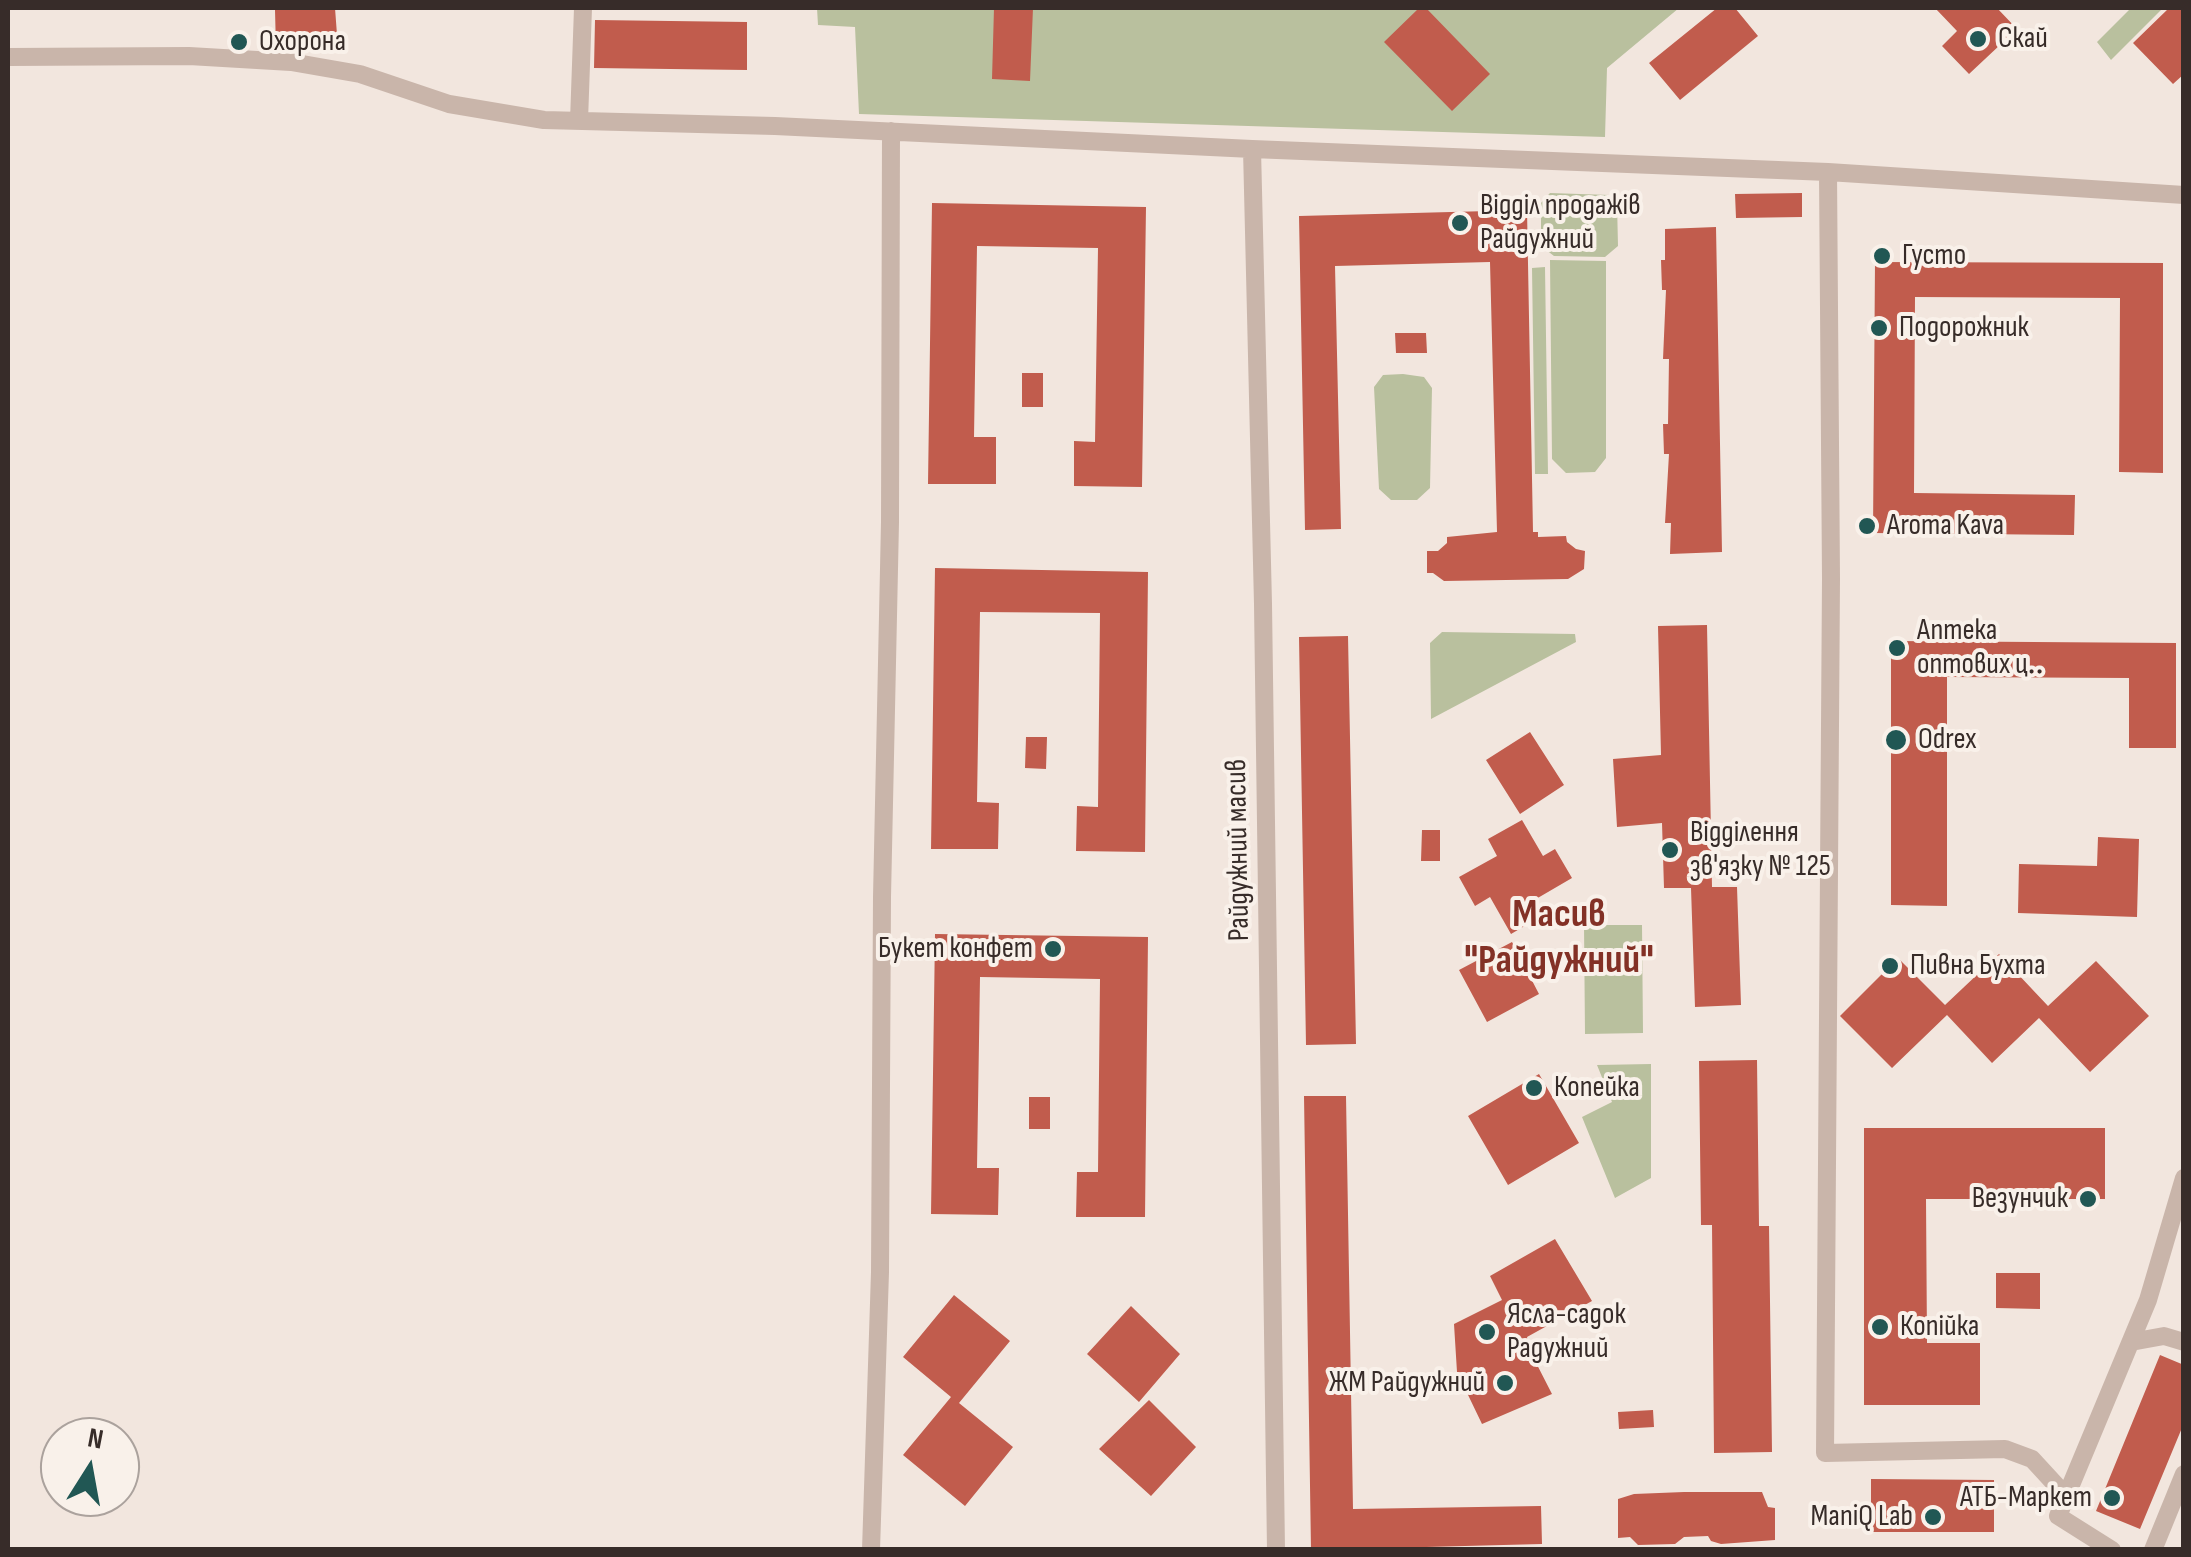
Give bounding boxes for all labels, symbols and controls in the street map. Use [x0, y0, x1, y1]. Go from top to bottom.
place label: Скай [1998, 21, 2048, 57]
place label: Охорона [259, 24, 346, 60]
marker: Скай [1967, 28, 1989, 50]
marker: Охорона [228, 31, 250, 53]
place label: Відділ продажів Райдужний [1480, 188, 1641, 258]
marker: Відділ продажів Райдужний [1449, 212, 1471, 234]
place label: Густо [1902, 238, 1966, 274]
marker: Густо [1871, 245, 1893, 267]
place label: Подорожник [1899, 310, 2029, 346]
marker: Подорожник [1868, 317, 1890, 339]
place label: Aroma Kava [1887, 508, 2004, 544]
marker: Aroma Kava [1856, 515, 1878, 537]
place label: Аптека оптових ц‥ [1917, 613, 2044, 684]
marker: Аптека оптових ц‥ [1886, 637, 1908, 659]
place label: Odrex [1918, 722, 1976, 758]
marker: Odrex [1883, 727, 1909, 753]
street label: Райдужний масив [1219, 759, 1259, 941]
place label: Відділення зв'язку № 125 [1690, 815, 1831, 886]
marker: Відділення зв'язку № 125 [1659, 839, 1681, 861]
district label: Масив "Райдужний" [1464, 892, 1654, 986]
place label: Букет конфет [878, 931, 1033, 967]
marker: Букет конфет [1042, 938, 1064, 960]
place label: Пивна Бухта [1910, 948, 2045, 984]
marker: Пивна Бухта [1879, 955, 1901, 977]
place label: Копейка [1554, 1070, 1640, 1106]
marker: Копейка [1523, 1077, 1545, 1099]
place label: Везунчик [1972, 1181, 2068, 1217]
marker: Везунчик [2077, 1188, 2099, 1210]
place label: Ясла-садок Радужний [1507, 1297, 1626, 1368]
place label: Копійка [1900, 1309, 1979, 1345]
marker: Копійка [1869, 1316, 1891, 1338]
marker: Ясла-садок Радужний [1476, 1321, 1498, 1343]
place label: ЖМ Райдужний [1329, 1365, 1485, 1401]
marker: ЖМ Райдужний [1494, 1372, 1516, 1394]
north arrow [40, 1417, 140, 1517]
text: N [85, 1421, 106, 1457]
place label: АТБ-Маркет [1960, 1480, 2092, 1516]
marker: АТБ-Маркет [2101, 1487, 2123, 1509]
place label: ManiQ Lab [1811, 1499, 1913, 1535]
marker: ManiQ Lab [1922, 1506, 1944, 1528]

